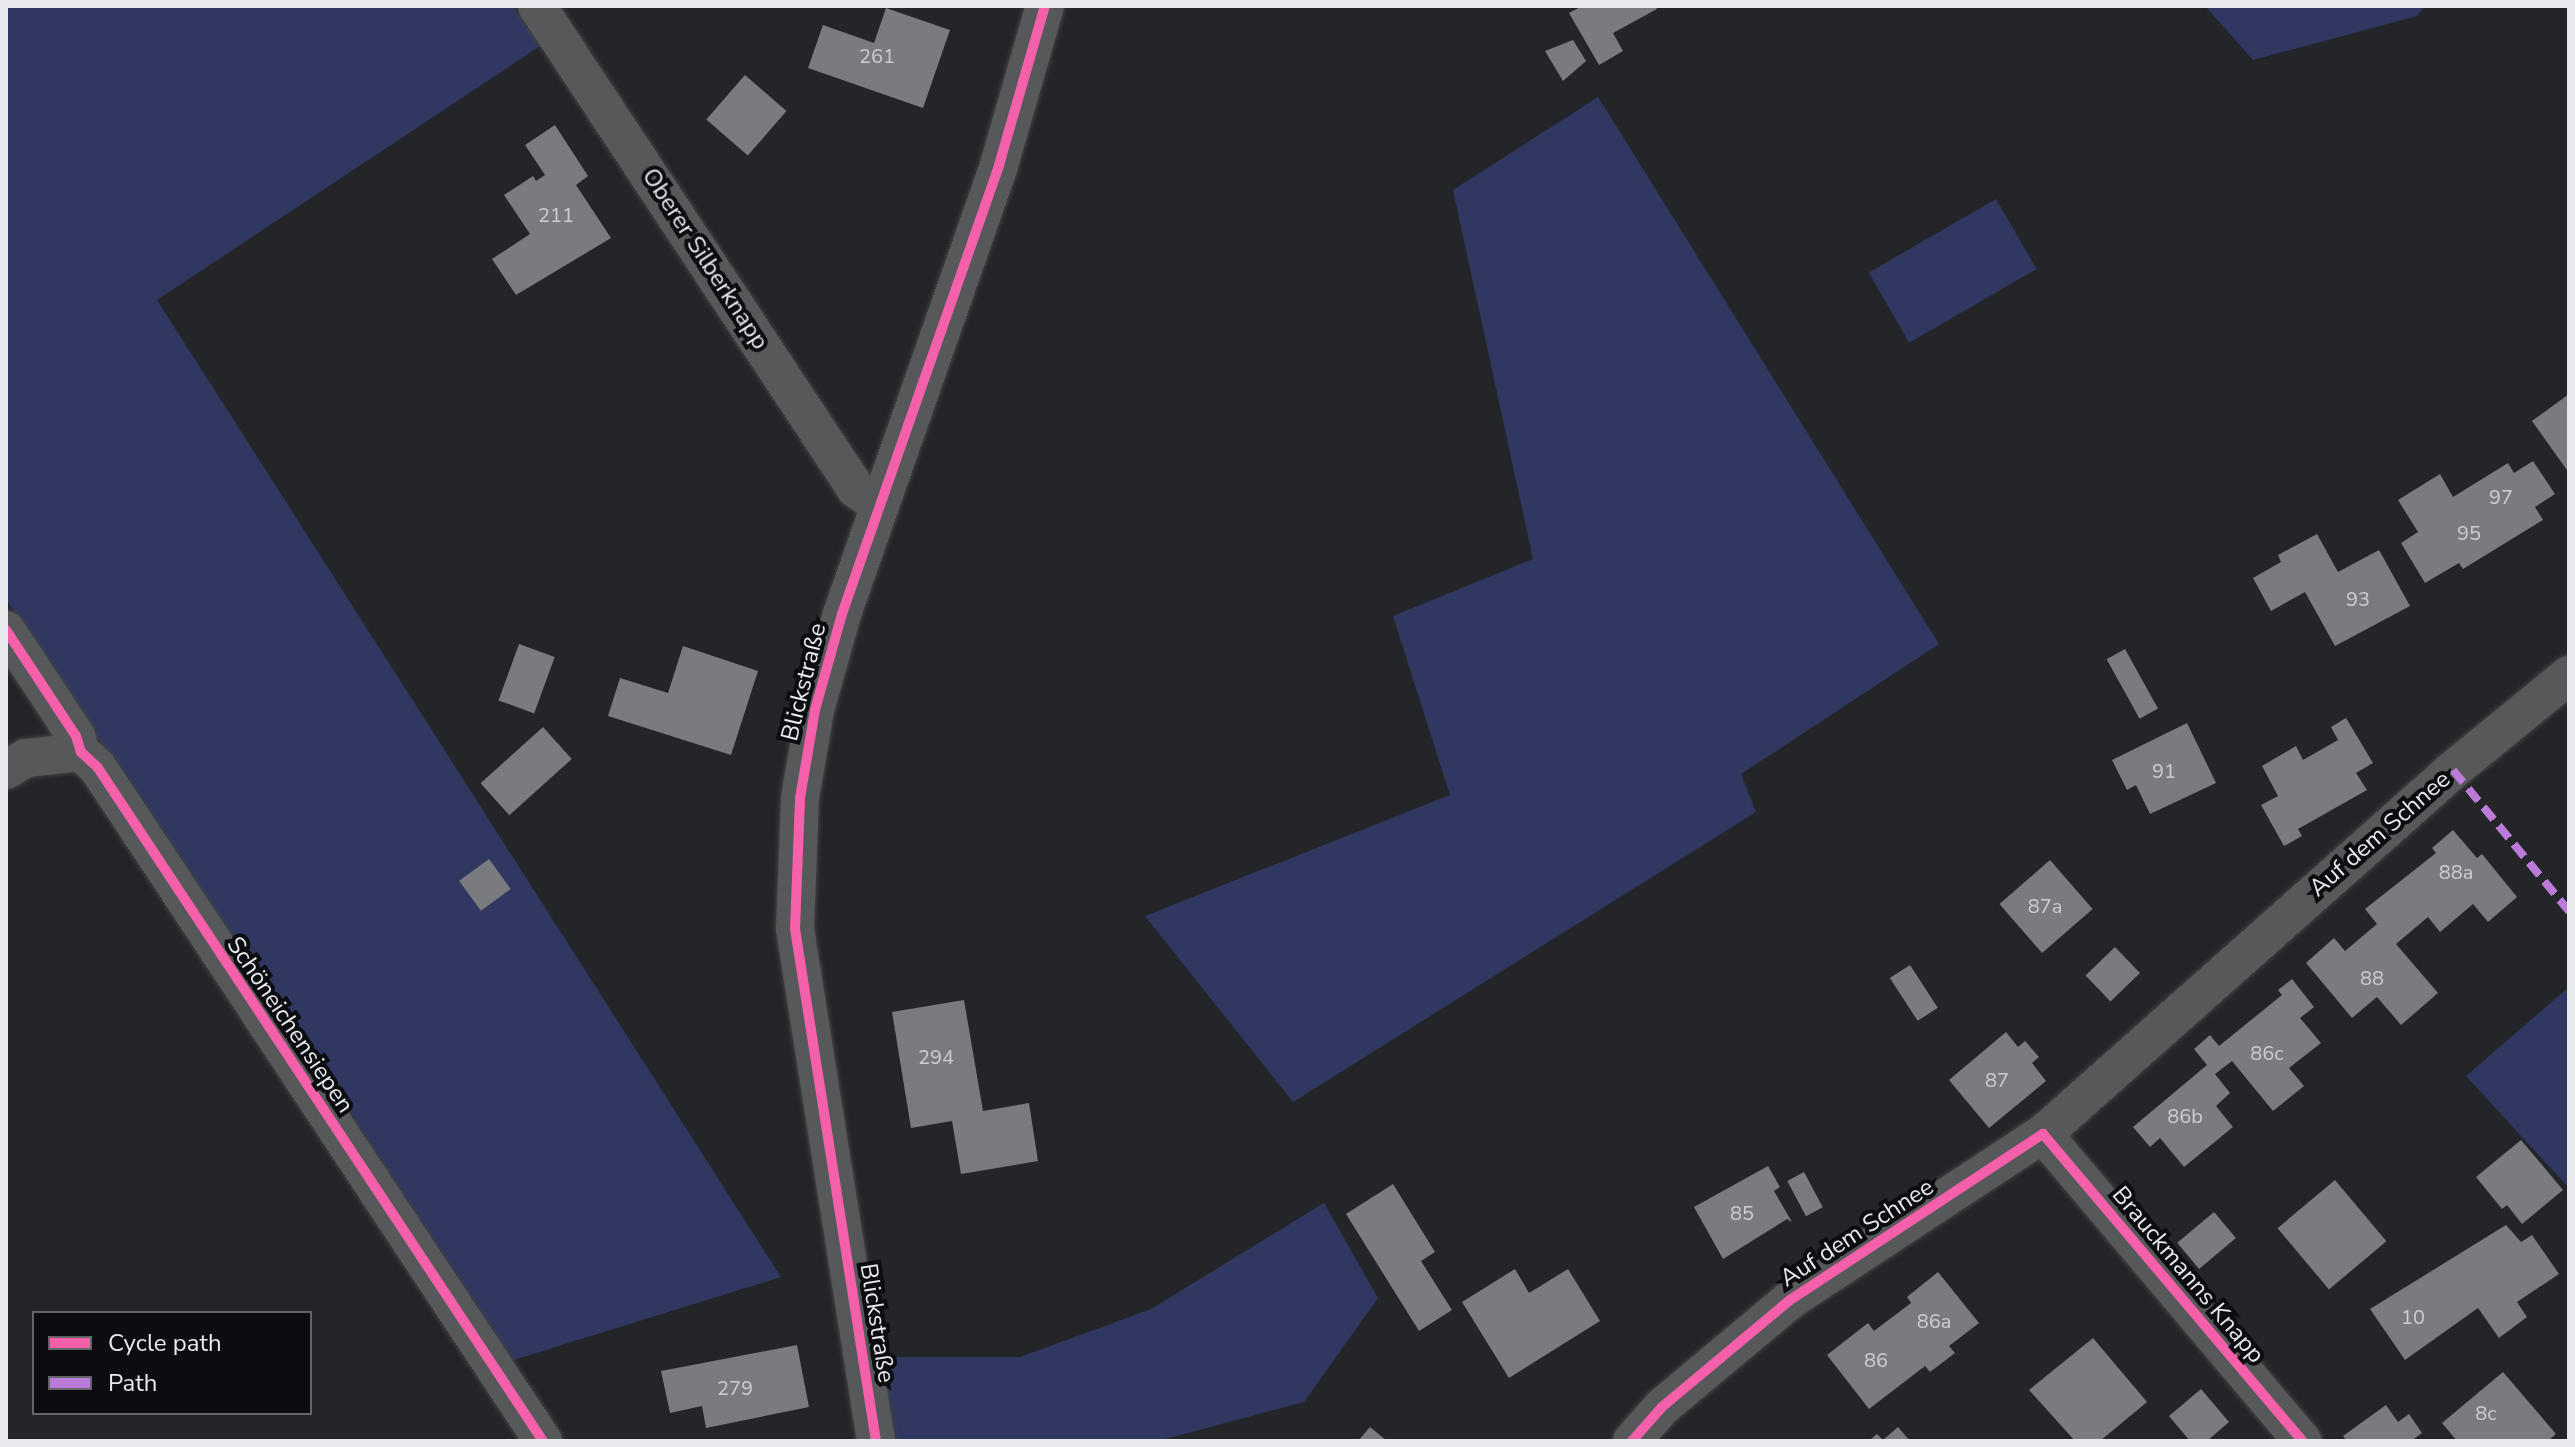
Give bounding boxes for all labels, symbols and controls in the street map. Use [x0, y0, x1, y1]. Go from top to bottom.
house number: 261 [859, 44, 895, 68]
street label: Oberer Silberknapp [636, 163, 774, 355]
house number: 211 [538, 203, 574, 227]
house number: 97 [2489, 485, 2513, 509]
house number: 95 [2457, 521, 2481, 545]
house number: 93 [2346, 587, 2370, 611]
street label: Blickstraße [775, 620, 833, 744]
house number: 91 [2152, 759, 2176, 783]
street label: Auf dem Schnee [2304, 765, 2456, 903]
house number: 88a [2439, 860, 2473, 884]
house number: 87a [2028, 894, 2062, 918]
street label: Schöneichensiepen [220, 931, 360, 1119]
house number: 88 [2360, 966, 2384, 990]
house number: 86c [2250, 1041, 2284, 1065]
house number: 294 [918, 1045, 954, 1069]
house number: 87 [1985, 1068, 2009, 1092]
house number: 86b [2167, 1104, 2203, 1128]
street label: Auf dem Schnee [1775, 1173, 1939, 1293]
street label: Brauckmanns Knapp [2106, 1181, 2270, 1369]
house number: 85 [1730, 1201, 1754, 1225]
street label: Blickstraße [853, 1261, 901, 1385]
house number: 10 [2401, 1305, 2425, 1329]
house number: 86a [1917, 1309, 1951, 1333]
legend [32, 1311, 312, 1415]
text: Cycle path [108, 1327, 222, 1359]
house number: 86 [1864, 1348, 1888, 1372]
text: Path [108, 1367, 157, 1399]
house number: 279 [717, 1376, 753, 1400]
house number: 8c [2475, 1401, 2497, 1425]

